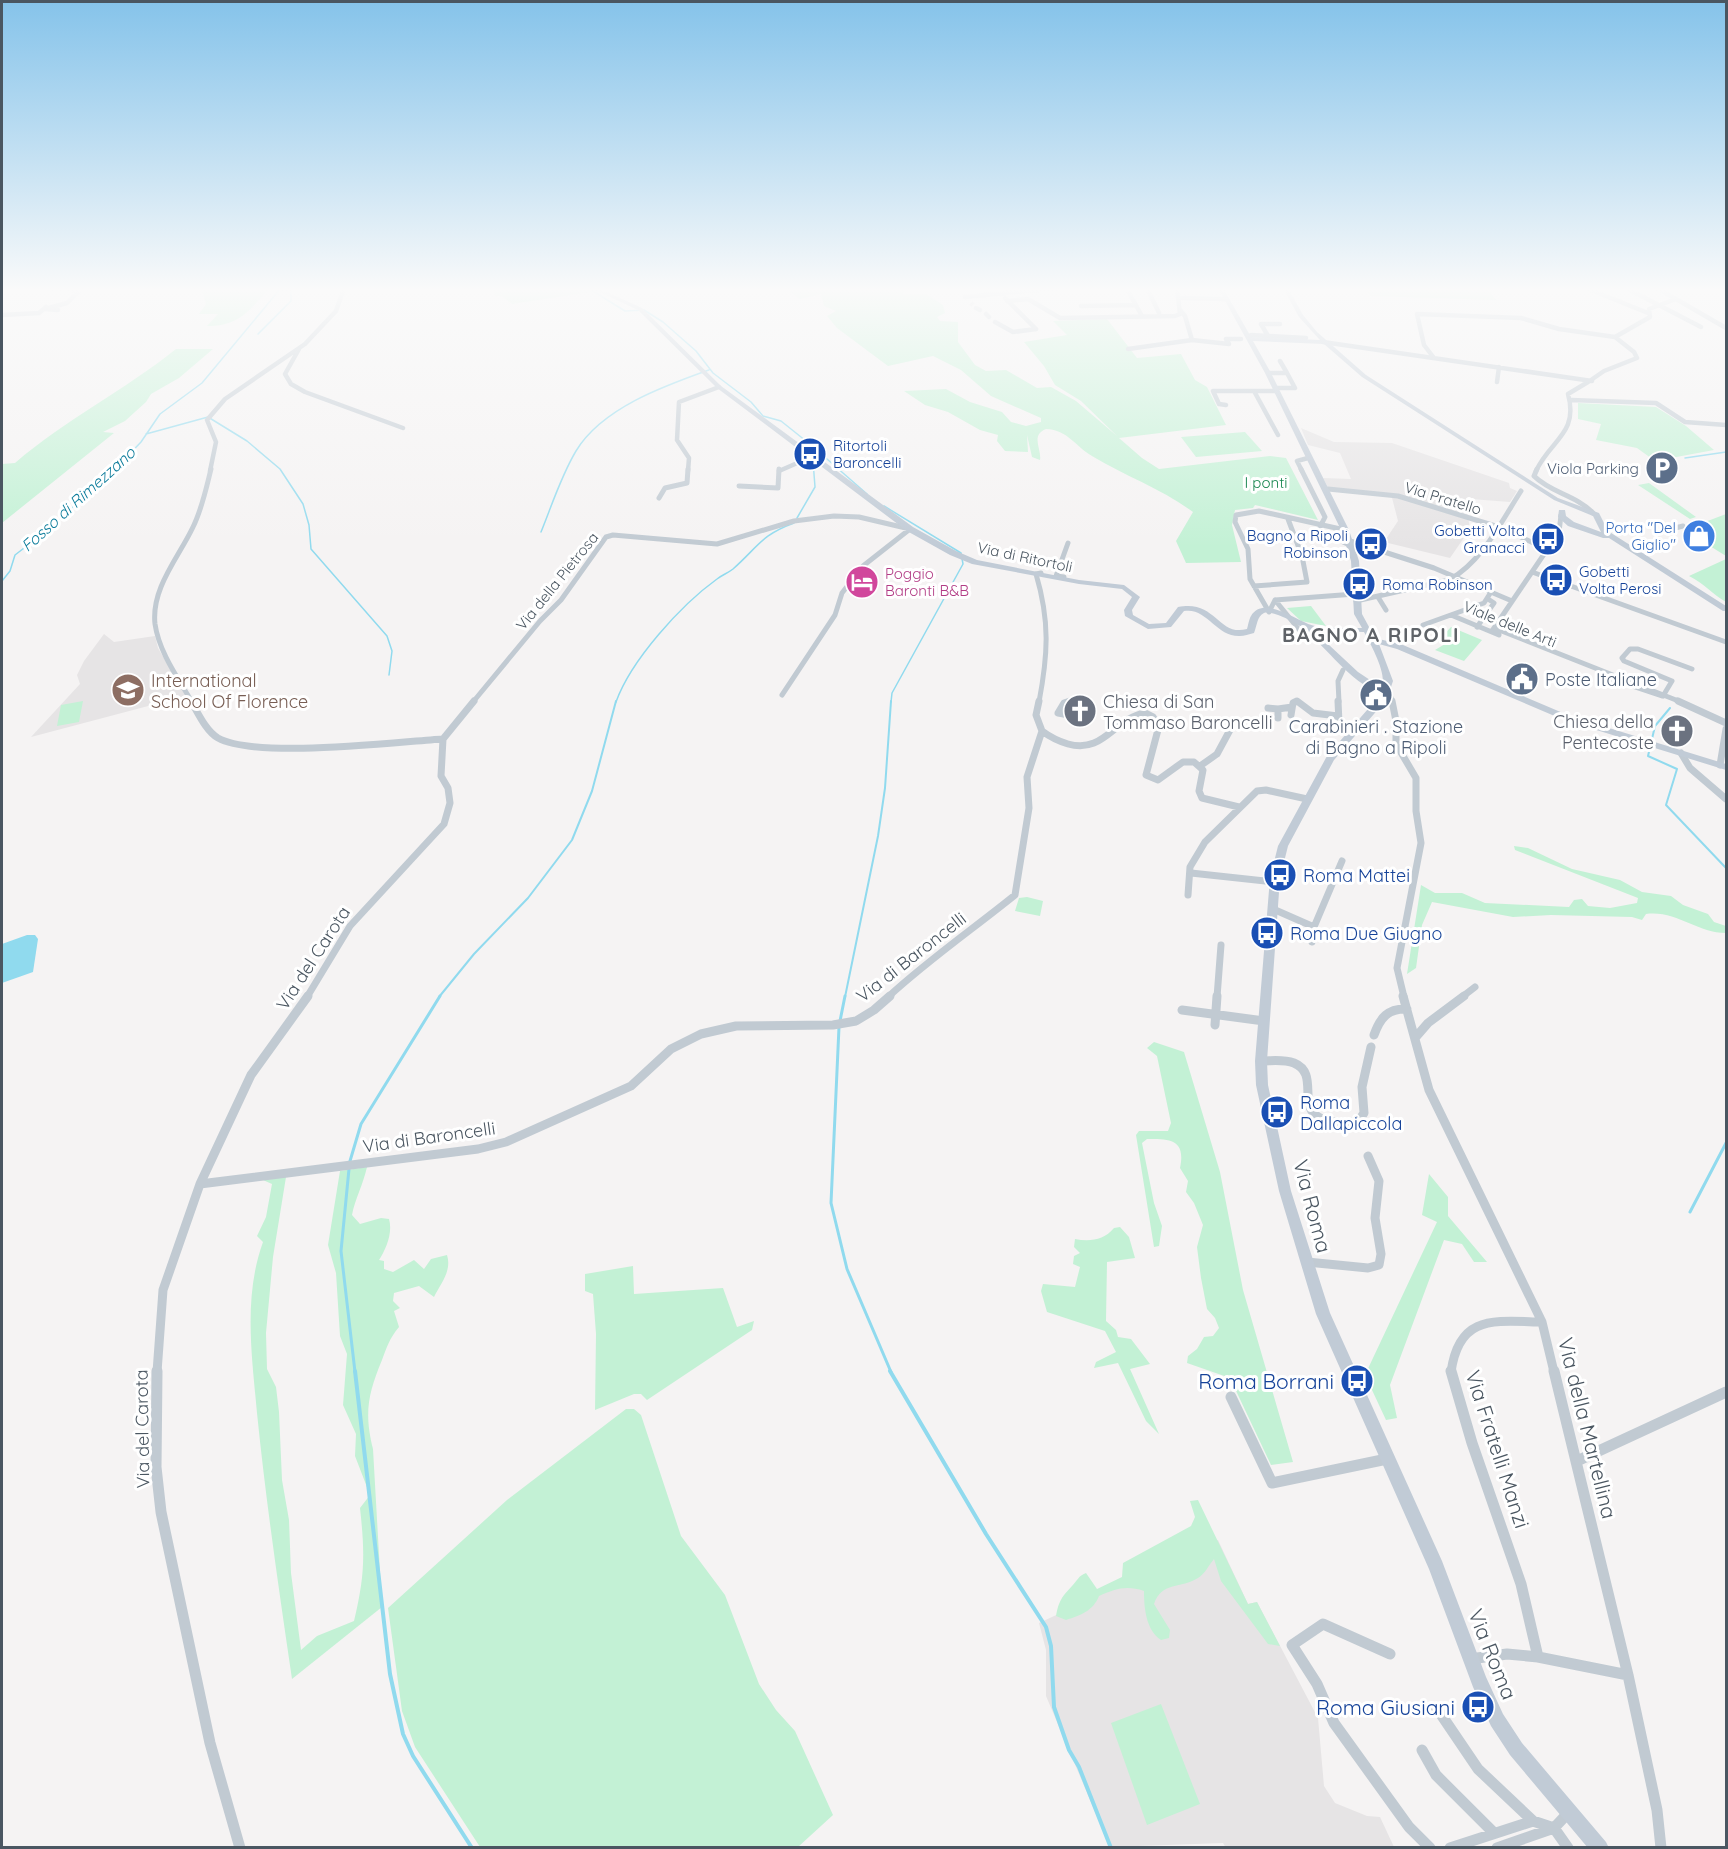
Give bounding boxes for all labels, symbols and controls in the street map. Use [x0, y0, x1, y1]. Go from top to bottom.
bus stop icon: Ritortoli Baroncelli [792, 436, 828, 472]
place label: Ritortoli Baroncelli [833, 436, 901, 472]
water label: Fosso di Rimezzano [17, 442, 140, 556]
parking icon: Viola Parking [1644, 450, 1680, 486]
place label: Viola Parking [1547, 459, 1639, 478]
park label: I ponti [1245, 473, 1287, 492]
street label: Via Pratello [1402, 477, 1484, 519]
place label: Porta "Del Giglio" [1606, 518, 1676, 554]
shop icon: Porta "Del Giglio" [1681, 518, 1717, 554]
place label: Gobetti Volta Granacci [1434, 521, 1525, 557]
bus stop icon: Gobetti Volta Granacci [1530, 521, 1566, 557]
place label: Bagno a Ripoli Robinson [1247, 526, 1348, 562]
bus stop icon: Bagno a Ripoli Robinson [1353, 526, 1389, 562]
street label: Via della Pietrosa [512, 528, 602, 634]
street label: Via di Ritortoli [976, 538, 1074, 576]
bus stop icon: Gobetti Volta Perosi [1538, 562, 1574, 598]
place label: Gobetti Volta Perosi [1579, 562, 1661, 598]
hotel icon: Poggio Baronti B&B [844, 564, 880, 600]
place label: Poggio Baronti B&B [885, 564, 969, 600]
bus stop icon: Roma Robinson [1341, 566, 1377, 602]
place label: Roma Robinson [1382, 575, 1493, 594]
street label: Viale delle Arti [1461, 597, 1559, 651]
district label: BAGNO A RIPOLI [1282, 622, 1460, 647]
public building icon: Poste Italiane [1504, 661, 1540, 697]
place label: Poste Italiane [1545, 668, 1657, 691]
place label: International School Of Florence [151, 669, 308, 713]
school or university icon: International School Of Florence [110, 672, 146, 708]
public building icon: Carabinieri . Stazione di Bagno a Ripoli [1358, 677, 1394, 713]
place label: Chiesa di San Tommaso Baroncelli [1103, 690, 1273, 734]
church icon: Chiesa di San Tommaso Baroncelli [1062, 693, 1098, 729]
place label: Chiesa della Pentecoste [1553, 710, 1654, 754]
church icon: Chiesa della Pentecoste [1659, 713, 1695, 749]
place label: Carabinieri . Stazione di Bagno a Ripoli [1289, 715, 1463, 759]
bus stop icon: Roma Mattei [1262, 857, 1298, 893]
place label: Roma Mattei [1303, 864, 1410, 887]
street label: Via del Carota [271, 902, 355, 1014]
street label: Via di Baroncelli [851, 907, 971, 1007]
bus stop icon: Roma Due Giugno [1249, 915, 1285, 951]
place label: Roma Due Giugno [1290, 922, 1442, 945]
place label: Roma Dallapiccola [1300, 1091, 1402, 1135]
bus stop icon: Roma Dallapiccola [1259, 1094, 1295, 1130]
street label: Via di Baroncelli [361, 1116, 497, 1158]
street label: Via Roma [1288, 1157, 1338, 1255]
street label: Via della Martellina [1553, 1335, 1623, 1521]
bus stop icon: Roma Borrani [1339, 1363, 1375, 1399]
street label: Via Fratelli Manzi [1460, 1367, 1536, 1531]
place label: Roma Borrani [1198, 1368, 1334, 1394]
street label: Via del Carota [129, 1369, 155, 1489]
street label: Via Roma [1463, 1605, 1523, 1703]
bus stop icon: Roma Giusiani [1460, 1689, 1496, 1725]
place label: Roma Giusiani [1316, 1694, 1455, 1720]

